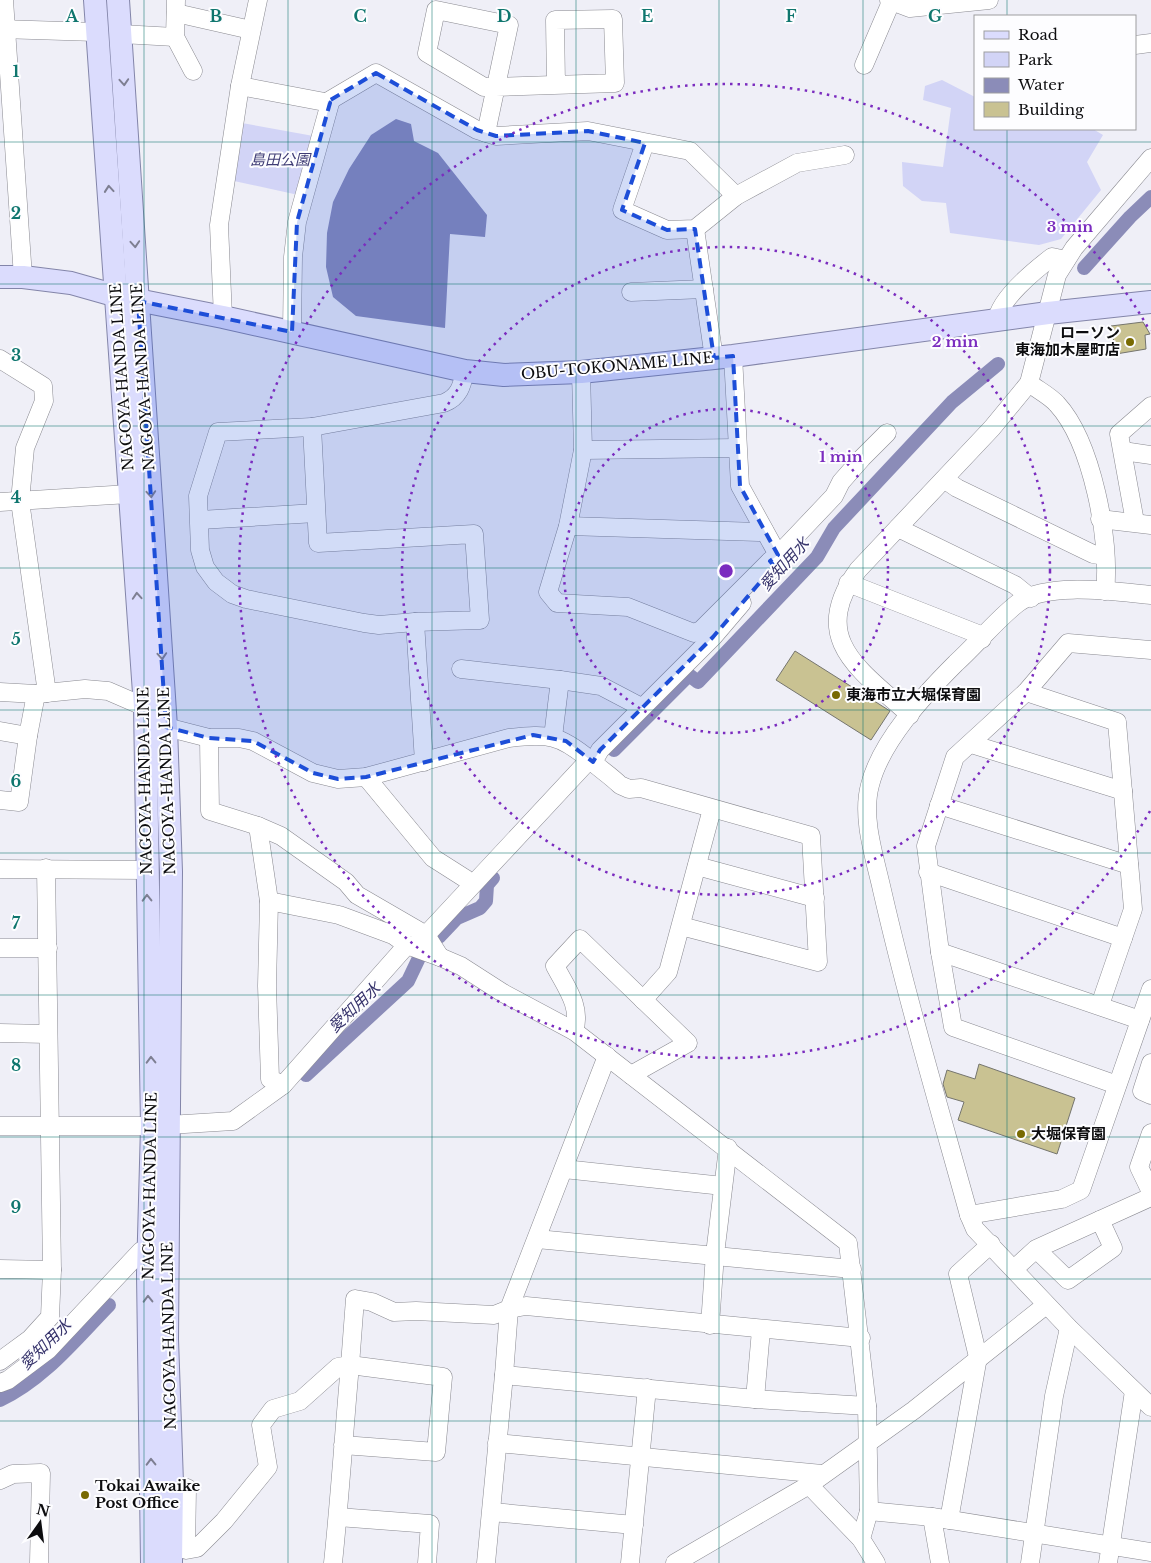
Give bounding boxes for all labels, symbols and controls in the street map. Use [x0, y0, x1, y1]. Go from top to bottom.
text: A [65, 6, 80, 26]
text: B [210, 6, 223, 26]
text: C [353, 6, 367, 26]
text: D [497, 6, 511, 26]
text: E [641, 6, 653, 26]
text: F [785, 6, 797, 26]
text: G [928, 6, 942, 26]
legend [974, 15, 1136, 130]
text: Road [1018, 25, 1058, 44]
text: Park [1018, 50, 1054, 69]
text: 1 [13, 61, 20, 81]
text: Water [1017, 75, 1065, 94]
one-way arrow [118, 78, 129, 86]
text: Building [1018, 100, 1085, 119]
park label: 島田公園 [250, 150, 312, 169]
one-way arrow [103, 185, 114, 193]
text: 2 [11, 203, 21, 223]
text: 3 min [1047, 217, 1093, 236]
one-way arrow [129, 241, 140, 249]
street label: NAGOYA-HANDA LINE [105, 283, 138, 471]
street label: NAGOYA-HANDA LINE [126, 283, 159, 471]
place label: ローソン 東海加木屋町店 [1015, 323, 1120, 359]
text: 2 min [932, 332, 978, 351]
marker: ローソン 東海加木屋町店 [1124, 336, 1136, 348]
text: 3 [11, 345, 21, 365]
street label: OBU-TOKONAME LINE [520, 348, 714, 383]
text: 1 min [819, 447, 863, 466]
text: 4 [11, 487, 21, 507]
one-way arrow [145, 490, 156, 498]
water label: 愛知用水 [755, 532, 814, 594]
centre of rings [717, 562, 735, 580]
one-way arrow [131, 591, 142, 599]
text: 5 [11, 629, 21, 649]
one-way arrow [156, 652, 167, 660]
place label: 東海市立大堀保育園 [846, 685, 981, 704]
street label: NAGOYA-HANDA LINE [133, 687, 156, 875]
street label: NAGOYA-HANDA LINE [154, 687, 179, 875]
marker: 東海市立大堀保育園 [830, 689, 842, 701]
text: 6 [11, 771, 22, 791]
one-way arrow [142, 894, 152, 902]
text: 7 [12, 913, 21, 933]
water label: 愛知用水 [324, 977, 386, 1036]
text: 8 [11, 1055, 21, 1075]
one-way arrow [146, 1056, 156, 1064]
street label: NAGOYA-HANDA LINE [138, 1092, 161, 1280]
place label: 大堀保育園 [1031, 1124, 1106, 1143]
marker: 大堀保育園 [1015, 1128, 1027, 1140]
text: 9 [11, 1197, 22, 1217]
street label: NAGOYA-HANDA LINE [157, 1242, 180, 1430]
one-way arrow [143, 1295, 153, 1303]
water label: 愛知用水 [15, 1313, 76, 1373]
one-way arrow [146, 1458, 156, 1466]
place label: Tokai Awaike Post Office [95, 1476, 201, 1512]
marker: Tokai Awaike Post Office [79, 1489, 91, 1501]
north arrow [15, 1498, 65, 1548]
text: N [35, 1500, 52, 1521]

